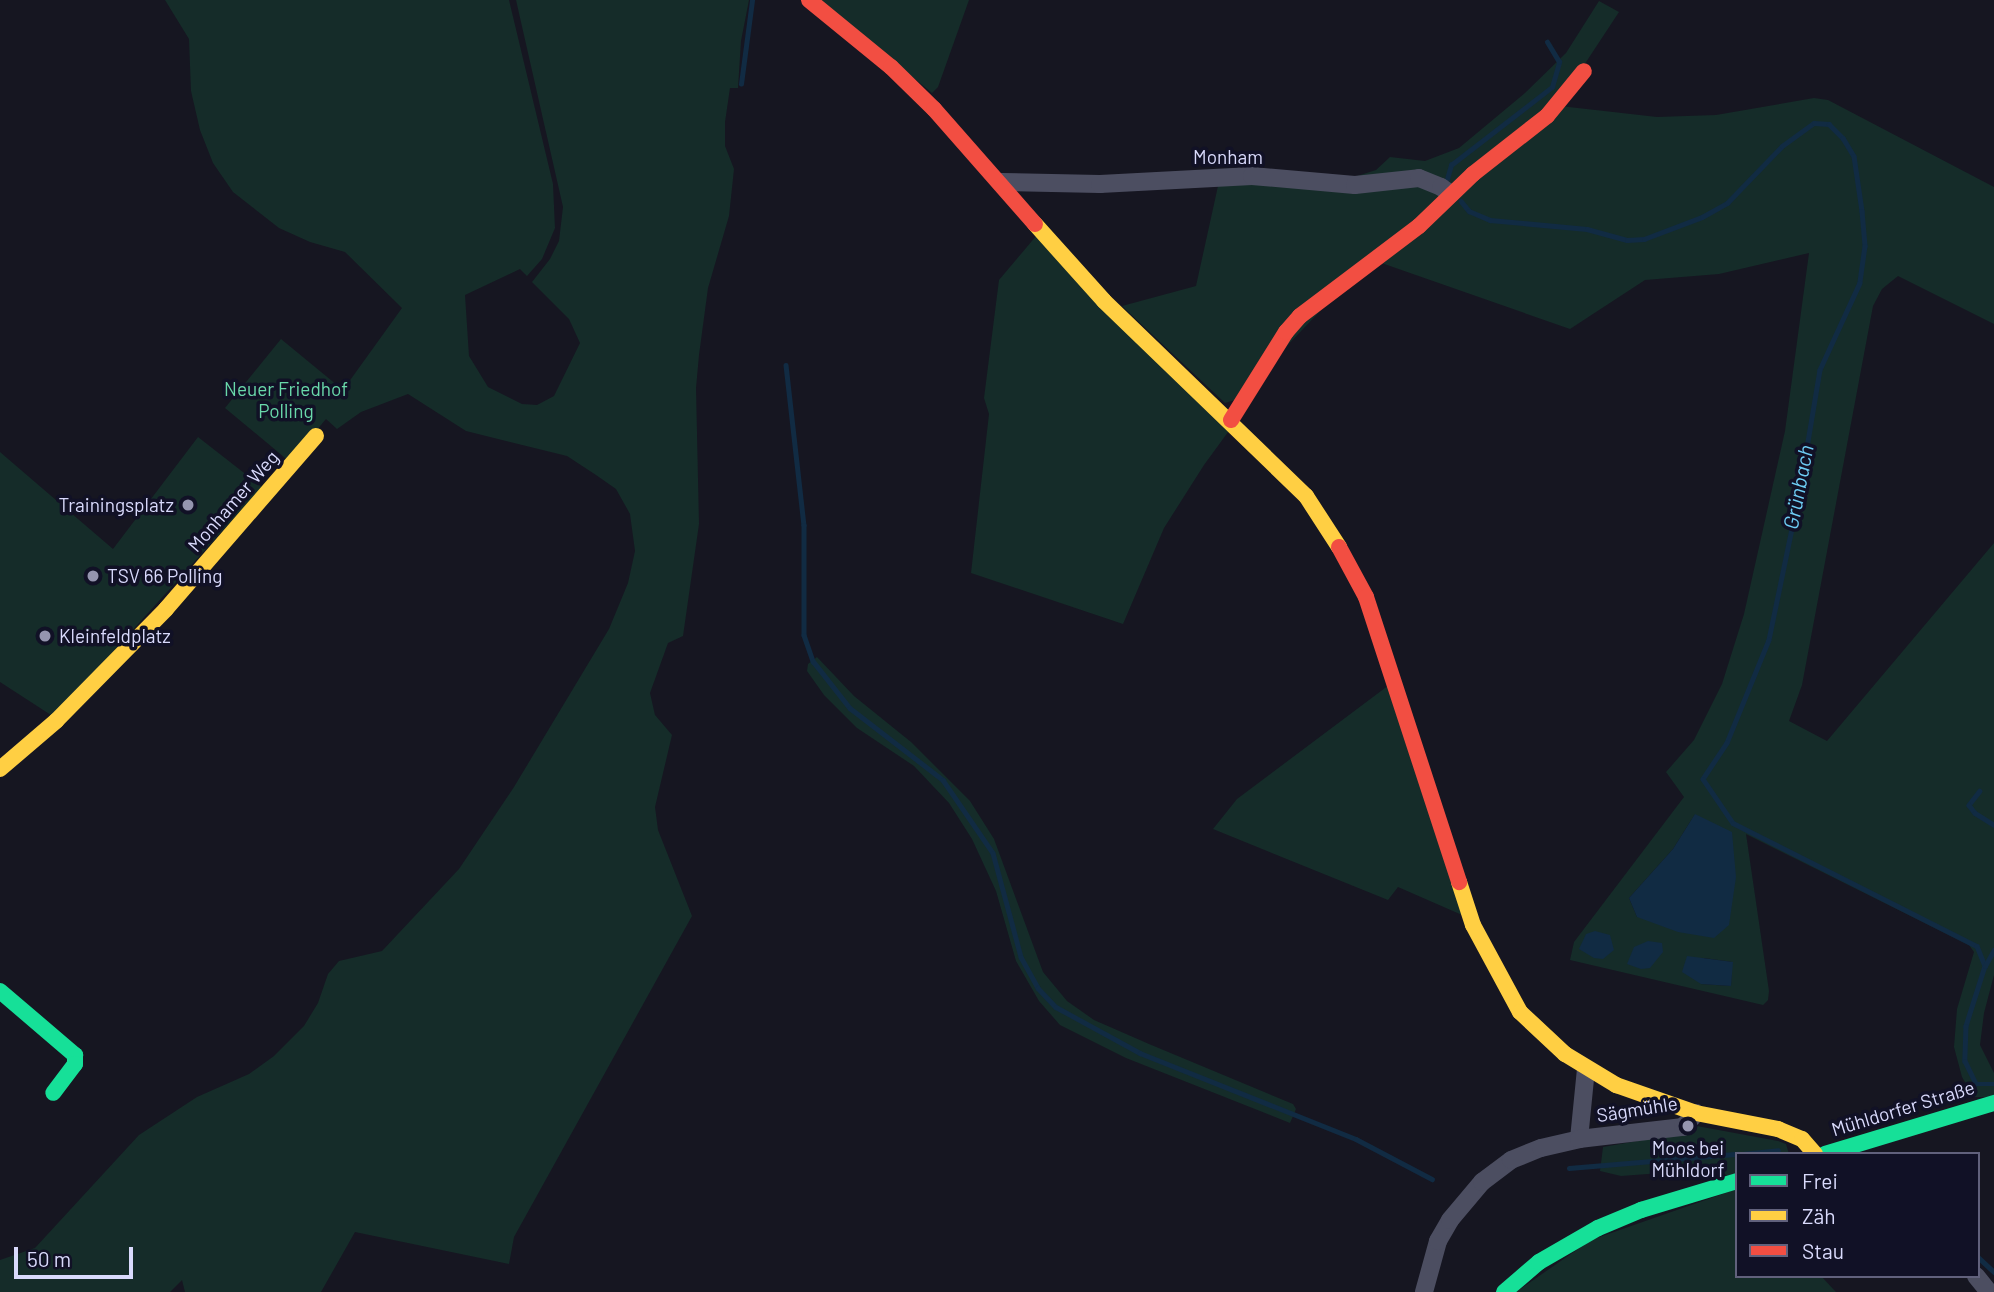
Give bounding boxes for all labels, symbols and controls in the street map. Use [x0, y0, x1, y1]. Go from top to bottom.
street label: Monham [1193, 146, 1263, 168]
park label: Neuer Friedhof Polling [224, 378, 348, 422]
water label: Grünbach [1777, 443, 1819, 531]
street label: Monhamer Weg [183, 446, 283, 556]
place label: Trainingsplatz [58, 494, 174, 516]
marker: Trainingsplatz [180, 497, 196, 513]
place label: TSV 66 Polling [107, 565, 222, 587]
marker: TSV 66 Polling [85, 568, 101, 584]
place label: Kleinfeldplatz [59, 625, 171, 647]
marker: Kleinfeldplatz [37, 628, 53, 644]
street label: Mühldorfer Straße [1829, 1075, 1977, 1141]
street label: Sägmühle [1595, 1091, 1679, 1127]
marker: Moos bei Mühldorf [1680, 1118, 1696, 1134]
place label: Moos bei Mühldorf [1651, 1137, 1725, 1181]
legend [1735, 1152, 1980, 1278]
text: Frei [1802, 1168, 1838, 1193]
text: Zäh [1802, 1203, 1836, 1228]
scale bar [18, 1232, 136, 1276]
text: Stau [1802, 1238, 1844, 1263]
text: 50 m [27, 1246, 71, 1271]

